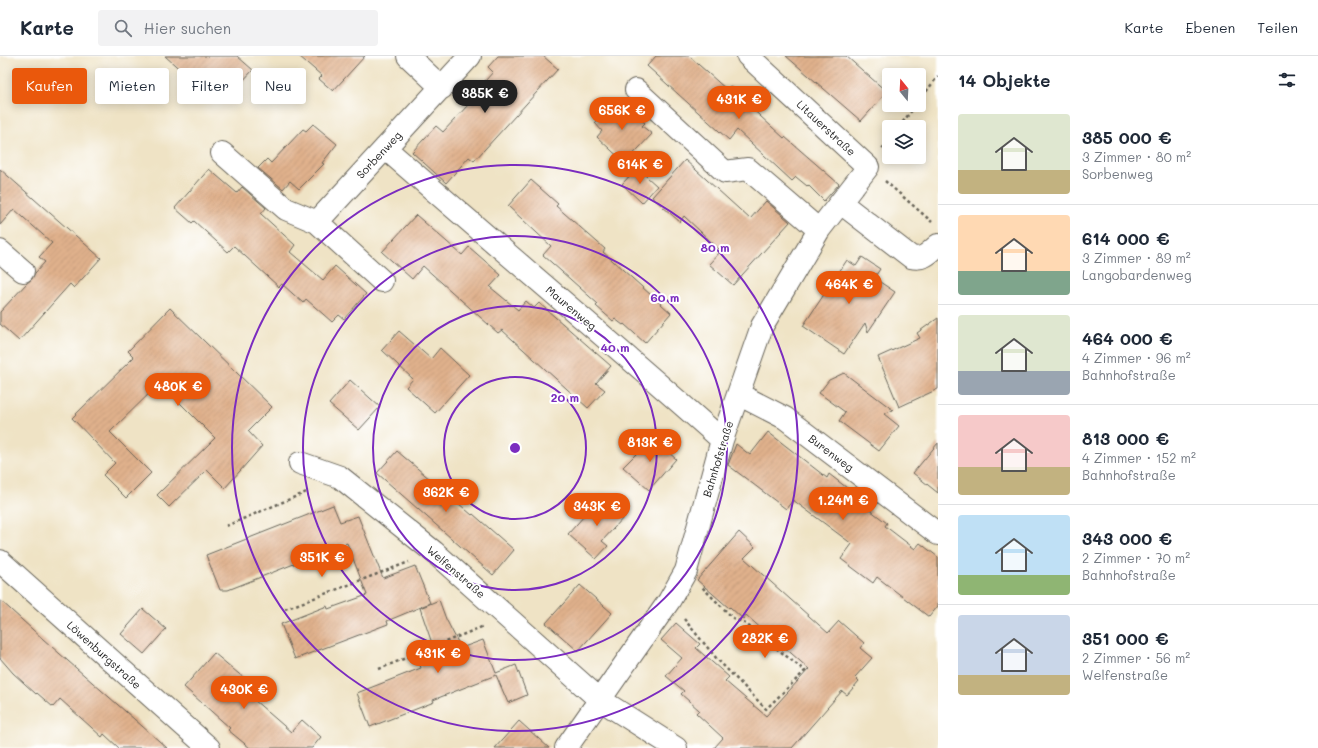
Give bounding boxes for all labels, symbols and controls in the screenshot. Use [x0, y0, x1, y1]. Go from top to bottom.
search box [98, 10, 378, 46]
text: Karte [20, 15, 74, 40]
icon: search [112, 17, 134, 39]
text: Hier suchen [144, 18, 231, 38]
text: Karte [1124, 18, 1164, 37]
text: Ebenen [1186, 18, 1235, 37]
text: Teilen [1257, 18, 1298, 37]
chip: Kaufen [12, 68, 87, 104]
chip: Mieten [95, 68, 169, 104]
chip: Filter [177, 68, 243, 104]
chip: Neu [251, 68, 306, 104]
north arrow [882, 68, 926, 112]
map controls [882, 68, 926, 164]
text: 14 Objekte [958, 69, 1050, 91]
icon: filters [1276, 69, 1298, 91]
pin: 385K € [452, 80, 518, 114]
text: 385K € [461, 84, 509, 101]
pin: 431K € [706, 86, 772, 120]
text: 431K € [716, 90, 762, 107]
street label: Litauerstraße [794, 96, 859, 159]
pin: 656K € [589, 97, 655, 131]
text: 656K € [598, 101, 646, 118]
button: layers [882, 120, 926, 164]
text: 385 000 € [1082, 126, 1172, 148]
street label: Sorbenweg [353, 128, 405, 182]
icon: home [990, 130, 1038, 178]
text: 3 Zimmer · 80 m² [1082, 148, 1191, 165]
pin: 614K € [607, 151, 673, 185]
text: 614K € [617, 155, 663, 172]
text: Sorbenweg [1082, 165, 1153, 182]
text: 614 000 € [1082, 227, 1169, 249]
icon: home [990, 231, 1038, 279]
text: 80 m [700, 239, 730, 255]
text: 3 Zimmer · 89 m² [1082, 249, 1191, 266]
text: Langobardenweg [1082, 266, 1191, 283]
pin: 464K € [816, 271, 882, 305]
text: 464K € [825, 275, 873, 292]
street label: Maurenweg [543, 282, 600, 333]
text: 60 m [651, 289, 679, 305]
text: 464 000 € [1082, 327, 1173, 349]
icon: home [990, 331, 1038, 379]
text: 40 m [600, 339, 630, 355]
text: 4 Zimmer · 96 m² [1082, 349, 1191, 366]
text: Bahnhofstraße [1082, 366, 1176, 383]
pin: 480K € [145, 373, 211, 407]
text: 480K € [154, 377, 202, 394]
text: 20 m [551, 389, 579, 405]
street label: Bahnhofstraße [699, 419, 736, 499]
text: 813 000 € [1082, 427, 1169, 449]
pin: 813K € [617, 429, 683, 463]
street label: Burenweg [806, 431, 857, 475]
icon: home [990, 431, 1038, 479]
text: 813K € [627, 433, 673, 450]
centre of rings [508, 441, 522, 455]
text: 4 Zimmer · 152 m² [1082, 449, 1196, 466]
text: Bahnhofstraße [1082, 466, 1176, 483]
pin: 362K € [413, 479, 479, 513]
text: 362K € [423, 483, 469, 500]
pin: 1.24M € [806, 487, 880, 521]
text: 1.24M € [817, 491, 869, 508]
pin: 343K € [564, 493, 630, 527]
text: 343K € [573, 497, 621, 514]
text: 343 000 € [1082, 527, 1172, 549]
icon: home [990, 531, 1038, 579]
street label: Welfenstraße [424, 542, 489, 601]
pin: 351K € [289, 544, 355, 578]
text: 351K € [300, 548, 344, 565]
text: 2 Zimmer · 70 m² [1082, 549, 1190, 566]
text: Bahnhofstraße [1082, 566, 1176, 583]
street label: Löwenburgstraße [64, 617, 145, 692]
pin: 282K € [732, 625, 798, 659]
text: 351 000 € [1082, 627, 1168, 649]
text: 282K € [742, 629, 788, 646]
icon: home [990, 631, 1038, 679]
pin: 431K € [405, 640, 471, 674]
text: 431K € [415, 644, 461, 661]
text: 2 Zimmer · 56 m² [1082, 649, 1190, 666]
text: Welfenstraße [1082, 666, 1168, 683]
pin: 430K € [211, 676, 277, 710]
text: 430K € [220, 680, 268, 697]

